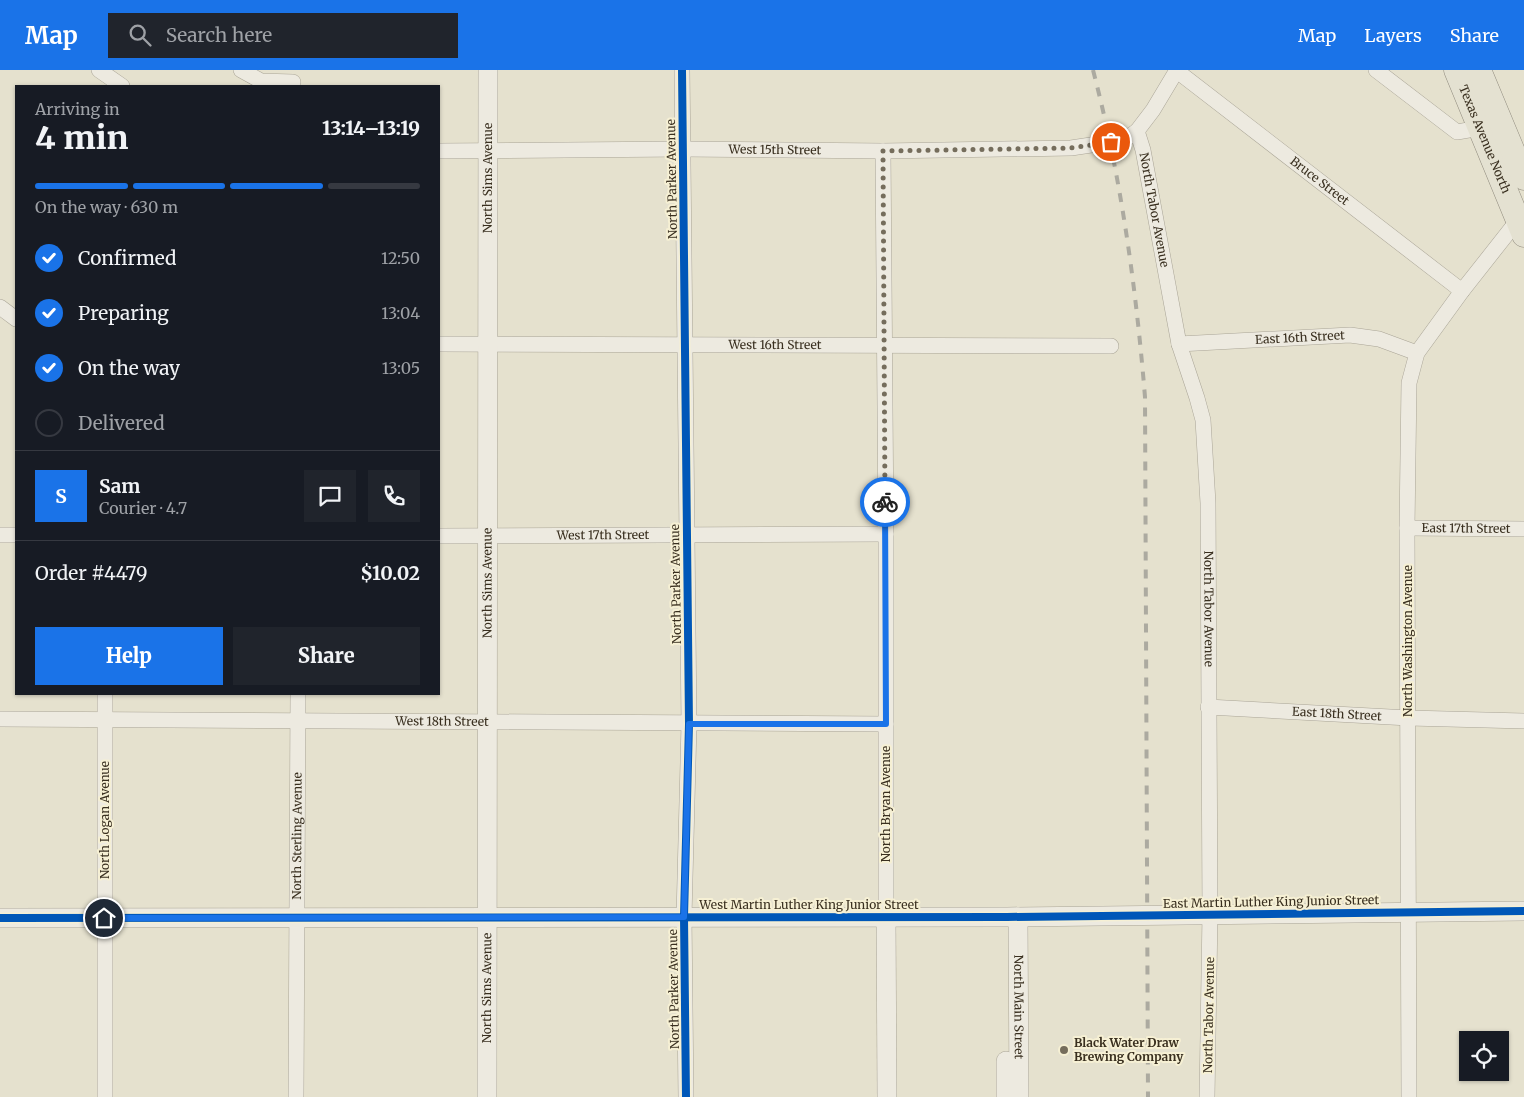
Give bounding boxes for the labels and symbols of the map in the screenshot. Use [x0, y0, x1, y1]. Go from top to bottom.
street label: Texas Avenue North [1456, 83, 1514, 196]
street label: North Parker Avenue [663, 119, 680, 239]
pin [1090, 121, 1132, 163]
street label: North Sims Avenue [480, 123, 495, 233]
street label: West 15th Street [728, 141, 822, 157]
street label: North Tabor Avenue [1137, 151, 1173, 269]
street label: Bruce Street [1287, 153, 1352, 208]
street label: East 16th Street [1255, 327, 1345, 347]
street label: West 16th Street [727, 337, 822, 352]
courier [860, 477, 910, 527]
street label: East 17th Street [1421, 520, 1511, 536]
street label: North Parker Avenue [667, 524, 684, 644]
street label: West 17th Street [556, 527, 650, 542]
street label: North Sims Avenue [479, 528, 495, 638]
street label: North Tabor Avenue [1201, 551, 1217, 667]
street label: North Washington Avenue [1400, 565, 1415, 717]
street label: East 18th Street [1292, 704, 1382, 724]
street label: West 18th Street [394, 713, 489, 729]
street label: North Bryan Avenue [878, 746, 893, 862]
street label: North Logan Avenue [97, 761, 112, 879]
street label: North Sterling Avenue [289, 772, 305, 900]
street label: East Martin Luther King Junior Street [1163, 892, 1379, 911]
pin [83, 897, 125, 939]
street label: West Martin Luther King Junior Street [698, 897, 919, 912]
street label: North Parker Avenue [665, 929, 682, 1049]
street label: North Sims Avenue [479, 933, 494, 1043]
street label: North Main Street [1011, 955, 1027, 1060]
street label: North Tabor Avenue [1200, 957, 1217, 1073]
place label: Black Water Draw Brewing Company [1074, 1035, 1184, 1064]
marker: Black Water Draw Brewing Company [1058, 1044, 1070, 1056]

